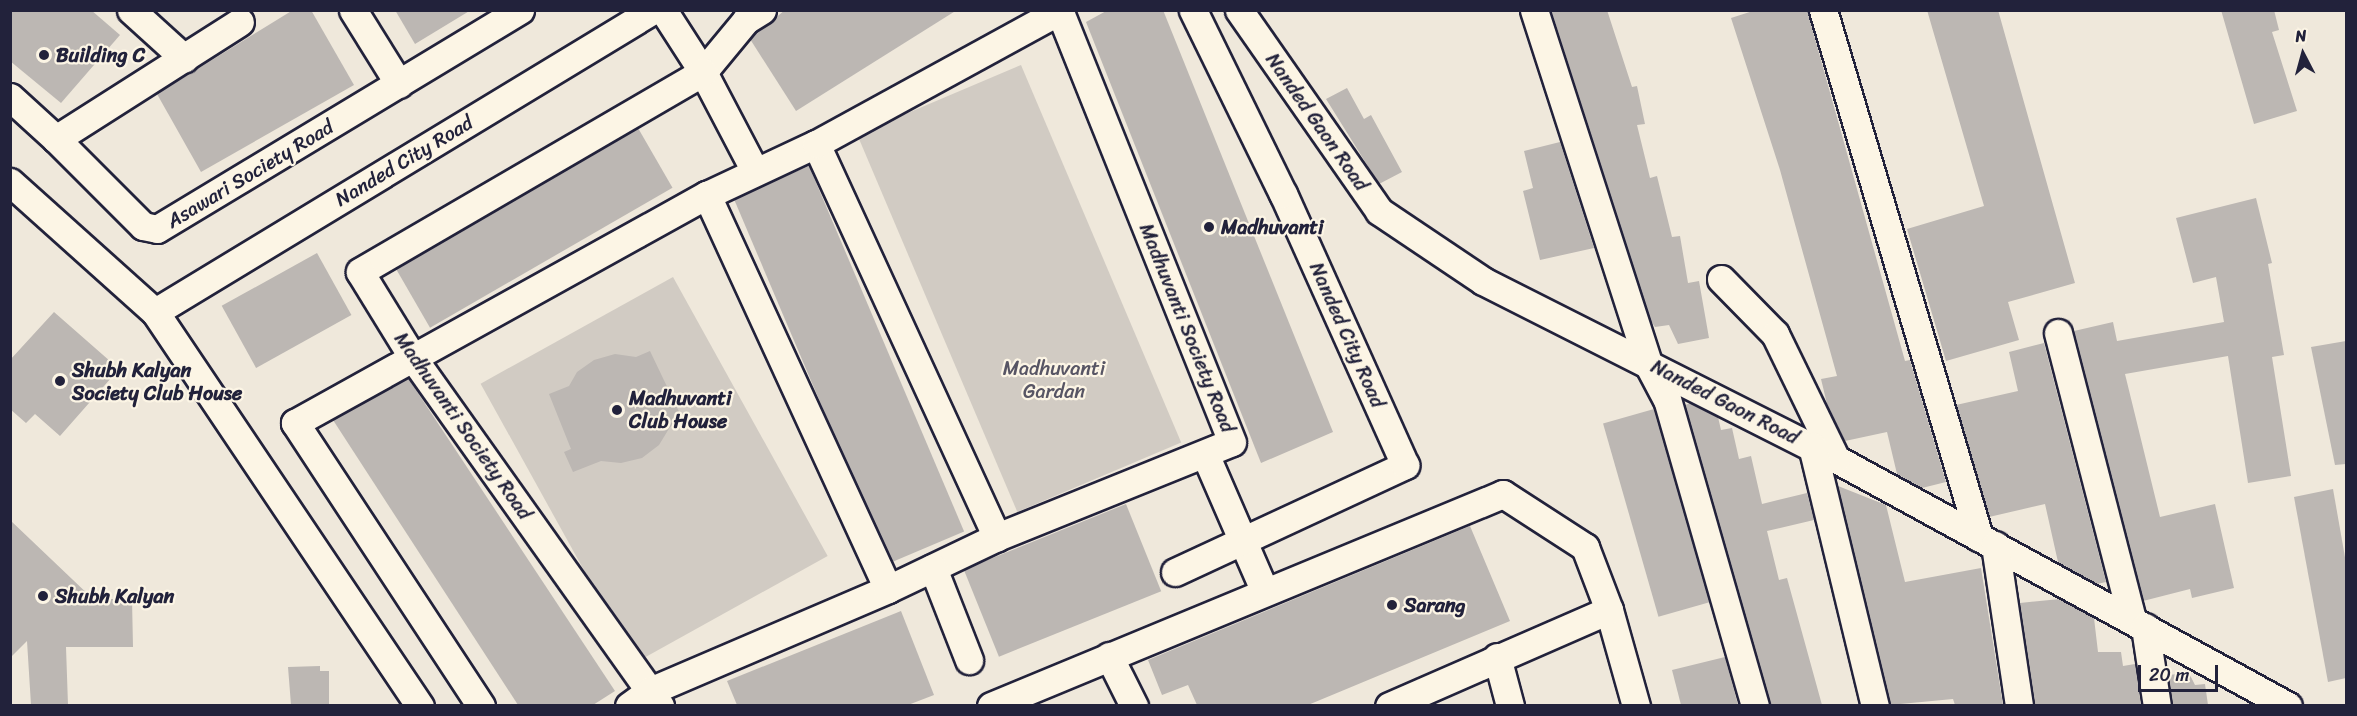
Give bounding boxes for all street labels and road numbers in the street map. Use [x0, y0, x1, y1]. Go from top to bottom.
street label: Nanded Gaon Road [1260, 48, 1374, 196]
street label: Nanded City Road [331, 110, 477, 212]
street label: Asawari Society Road [162, 115, 338, 233]
street label: Madhuvanti Society Road [1134, 220, 1240, 436]
street label: Nanded City Road [1304, 259, 1390, 411]
street label: Madhuvanti Society Road [389, 328, 537, 524]
street label: Nanded Gaon Road [1647, 354, 1803, 450]

